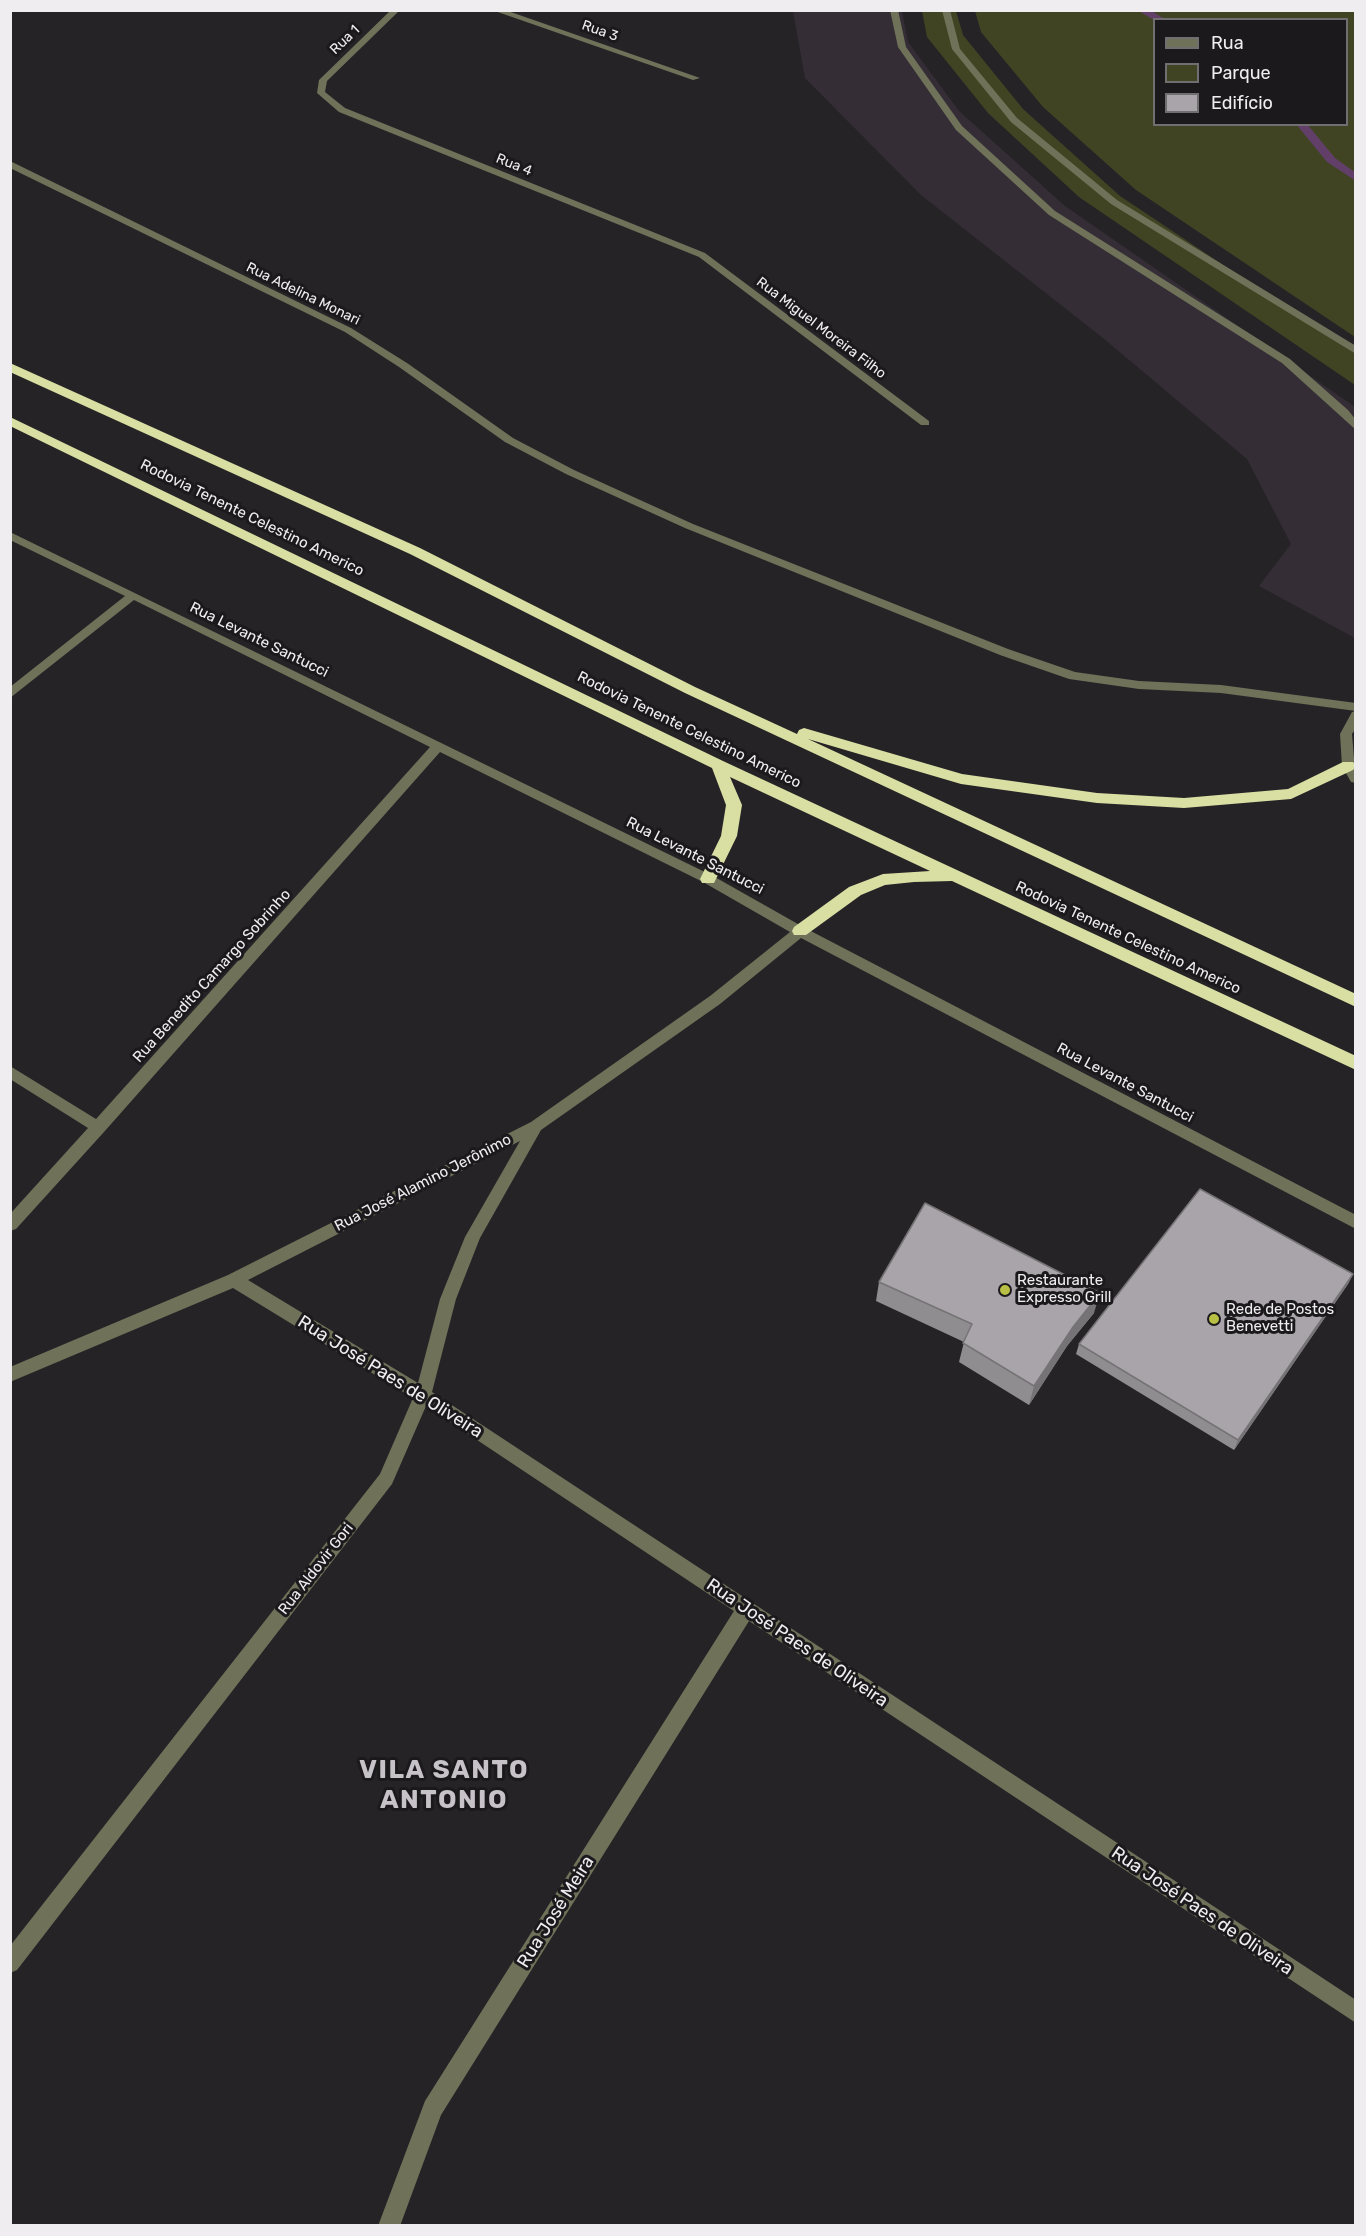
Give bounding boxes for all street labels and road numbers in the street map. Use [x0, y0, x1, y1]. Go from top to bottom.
street label: Rua 3 [580, 17, 620, 45]
street label: Rua 1 [327, 22, 363, 58]
street label: Rua 4 [493, 150, 535, 180]
street label: Rua Adelina Monari [243, 259, 363, 329]
street label: Rua Miguel Moreira Filho [753, 274, 889, 382]
street label: Rodovia Tenente Celestino Americo [137, 456, 367, 580]
street label: Rua Levante Santucci [187, 599, 331, 681]
street label: Rodovia Tenente Celestino Americo [574, 668, 804, 792]
street label: Rua Levante Santucci [623, 813, 767, 899]
street label: Rodovia Tenente Celestino Americo [1012, 878, 1244, 998]
street label: Rua Benedito Camargo Sobrinho [129, 886, 295, 1066]
street label: Rua Levante Santucci [1054, 1039, 1196, 1127]
street label: Rua José Alamino Jerônimo [332, 1131, 514, 1235]
street label: Rua José Paes de Oliveira [293, 1311, 487, 1443]
street label: Rua Aldovir Gori [275, 1520, 357, 1618]
street label: Rua José Paes de Oliveira [702, 1574, 892, 1712]
street label: Rua José Paes de Oliveira [1107, 1842, 1297, 1980]
street label: Rua José Meira [513, 1852, 599, 1972]

